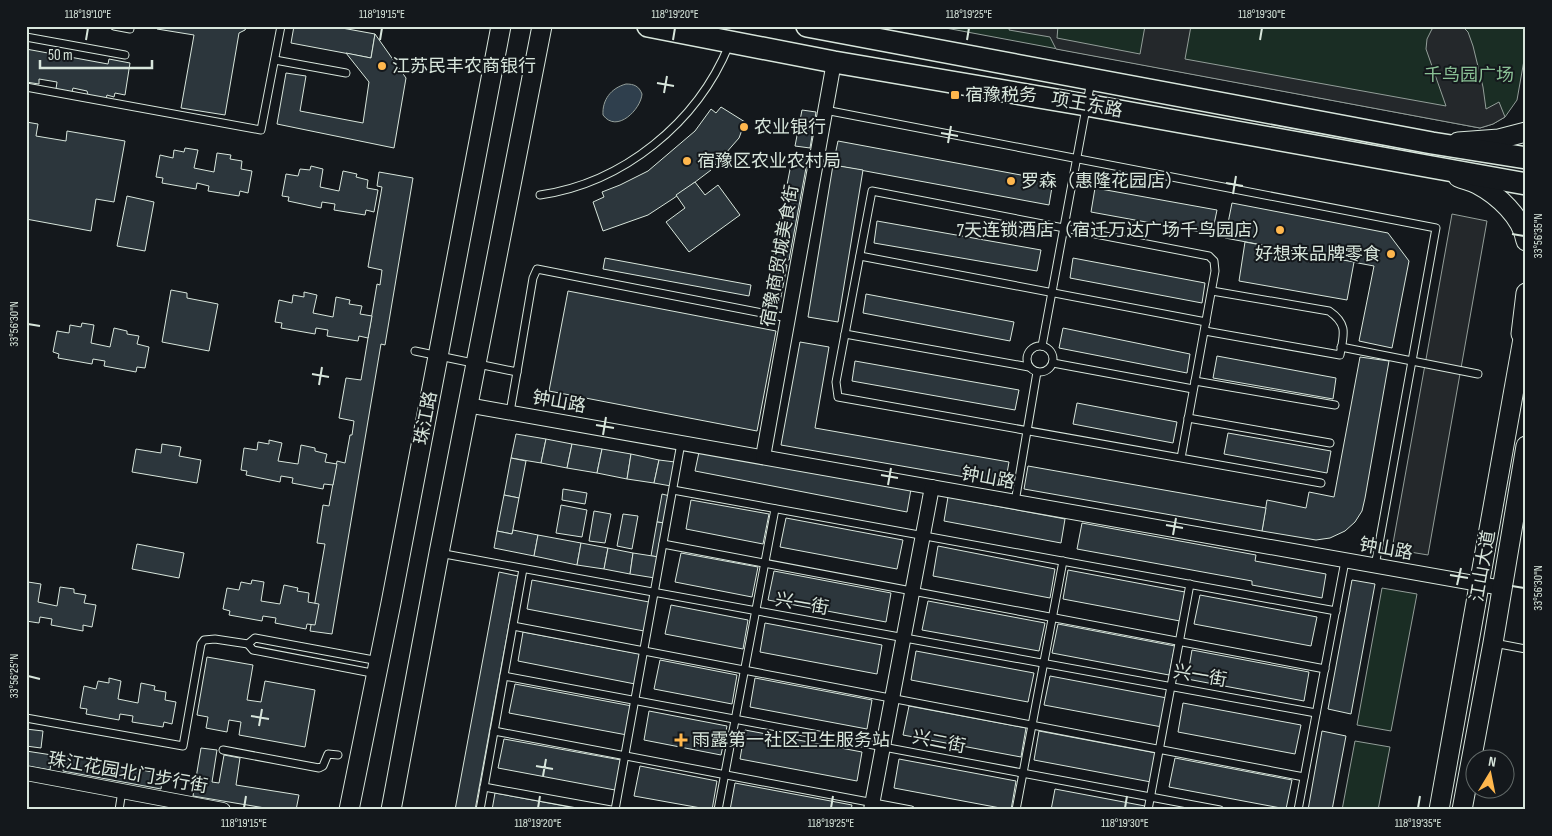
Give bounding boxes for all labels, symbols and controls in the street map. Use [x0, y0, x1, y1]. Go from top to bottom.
text: 118°19'10"E [65, 7, 111, 22]
text: 118°19'15"E [359, 7, 405, 22]
text: 118°19'20"E [651, 7, 699, 22]
text: 118°19'25"E [946, 7, 992, 22]
text: 118°19'30"E [1238, 7, 1286, 22]
scale bar [40, 38, 152, 70]
text: 50 m [48, 46, 73, 65]
place label: 江苏民丰农商银行 [392, 56, 536, 77]
marker: 江苏民丰农商银行 [376, 60, 388, 72]
park label: 千鸟园广场 [1424, 65, 1514, 86]
place label: 宿豫税务 [965, 85, 1037, 106]
street label: 项王东路 [1050, 88, 1124, 122]
marker: 宿豫税务 [949, 89, 961, 101]
place label: 农业银行 [754, 117, 826, 138]
marker: 农业银行 [738, 121, 750, 133]
place label: 宿豫区农业农村局 [697, 151, 841, 172]
marker: 宿豫区农业农村局 [681, 155, 693, 167]
place label: 罗森（惠隆花园店） [1021, 171, 1183, 192]
marker: 罗森（惠隆花园店） [1005, 175, 1017, 187]
street label: 宿豫商贸城美食街 [757, 183, 803, 329]
text: 33°56'35"N [1531, 213, 1546, 259]
place label: 7天连锁酒店（宿迁万达广场千鸟园店） [957, 220, 1270, 241]
marker: 7天连锁酒店（宿迁万达广场千鸟园店） [1274, 224, 1286, 236]
place label: 好想来品牌零食 [1255, 244, 1381, 265]
marker: 好想来品牌零食 [1385, 248, 1397, 260]
text: 33°56'30"N [7, 301, 22, 347]
street label: 钟山路 [531, 387, 587, 417]
street label: 珠江路 [411, 389, 441, 447]
street label: 钟山路 [960, 463, 1016, 493]
street label: 江山大道 [1466, 529, 1500, 603]
street label: 钟山路 [1358, 534, 1414, 564]
text: 33°56'30"N [1531, 565, 1546, 611]
street label: 兴一街 [774, 589, 830, 619]
text: 33°56'25"N [7, 654, 22, 698]
street label: 兴一街 [1172, 661, 1228, 691]
street label: 兴二街 [910, 727, 968, 757]
place label: 雨露第一社区卫生服务站 [692, 730, 890, 751]
marker: 雨露第一社区卫生服务站 [674, 733, 688, 747]
north arrow [1464, 748, 1514, 798]
street label: 珠江花园北门步行街 [46, 749, 210, 797]
text: N [1487, 753, 1497, 771]
text: 118°19'15"E [221, 816, 267, 831]
text: 118°19'20"E [514, 816, 562, 831]
text: 118°19'25"E [808, 816, 854, 831]
text: 118°19'30"E [1101, 816, 1149, 831]
text: 118°19'35"E [1395, 816, 1441, 831]

